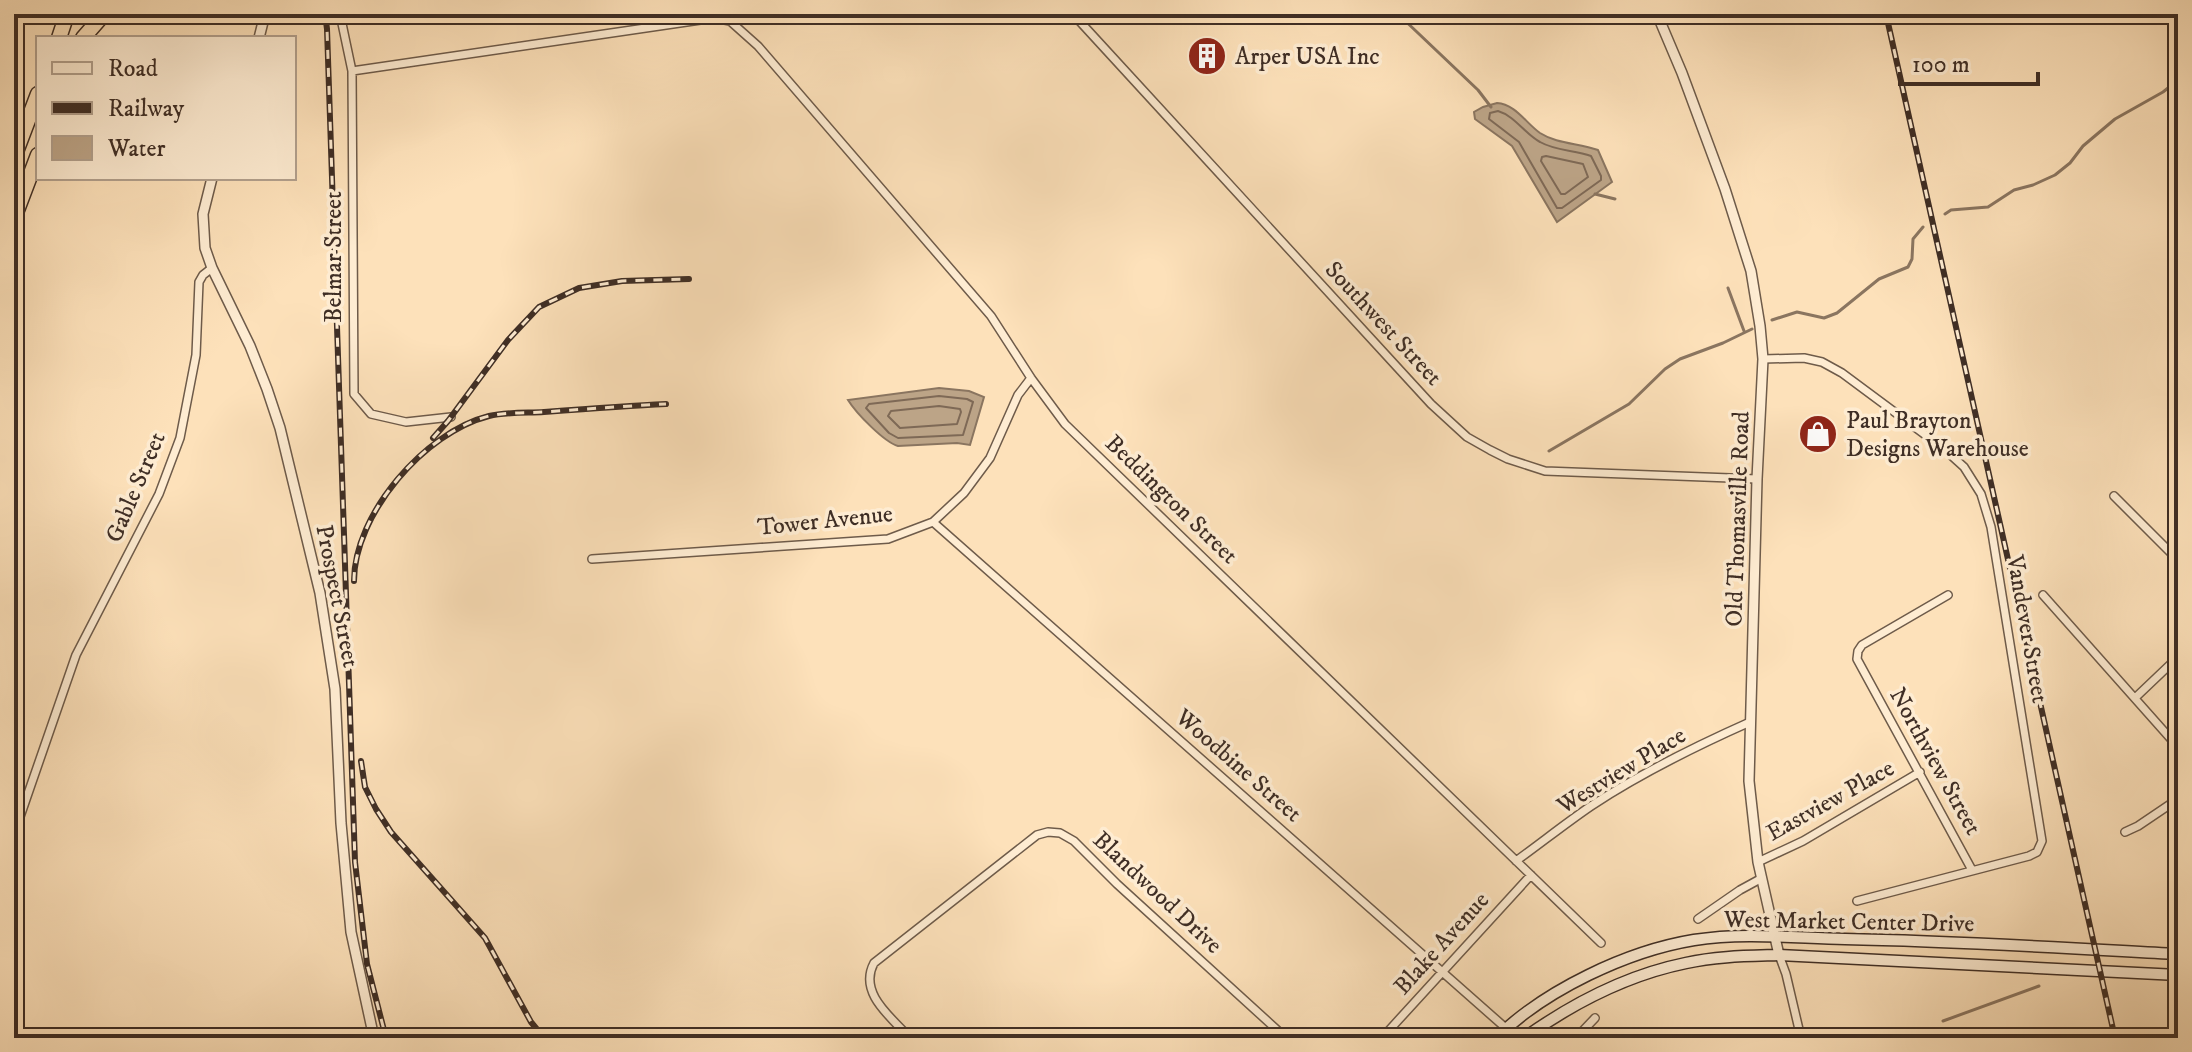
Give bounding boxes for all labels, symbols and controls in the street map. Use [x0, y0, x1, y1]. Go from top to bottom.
building icon: Arper USA Inc [1186, 35, 1228, 77]
legend [36, 36, 296, 180]
scale bar [1900, 36, 2038, 86]
place label: Arper USA Inc [1235, 42, 1380, 72]
text: 100 m [1912, 50, 1970, 80]
text: Road [108, 54, 158, 84]
text: Railway [108, 94, 185, 124]
text: Water [107, 134, 165, 164]
street label: Belmar Street [319, 191, 349, 323]
street label: Southwest Street [1318, 255, 1449, 392]
place label: Paul Brayton Designs Warehouse [1846, 406, 2029, 464]
street label: Old Thomasville Road [1719, 411, 1757, 627]
shop icon: Paul Brayton Designs Warehouse [1797, 413, 1839, 455]
street label: Gable Street [99, 427, 173, 547]
street label: Beddington Street [1099, 429, 1244, 571]
street label: Tower Avenue [756, 499, 894, 543]
street label: Prospect Street [309, 522, 366, 670]
street label: Vandever Street [1999, 552, 2055, 706]
street label: Northview Street [1882, 683, 1988, 841]
street label: Woodbine Street [1168, 702, 1308, 829]
street label: Westview Place [1551, 721, 1691, 822]
street label: Eastview Place [1761, 753, 1900, 848]
street label: Blandwood Drive [1086, 825, 1228, 960]
street label: Blake Avenue [1388, 886, 1496, 1001]
street label: West Market Center Drive [1723, 905, 1975, 939]

